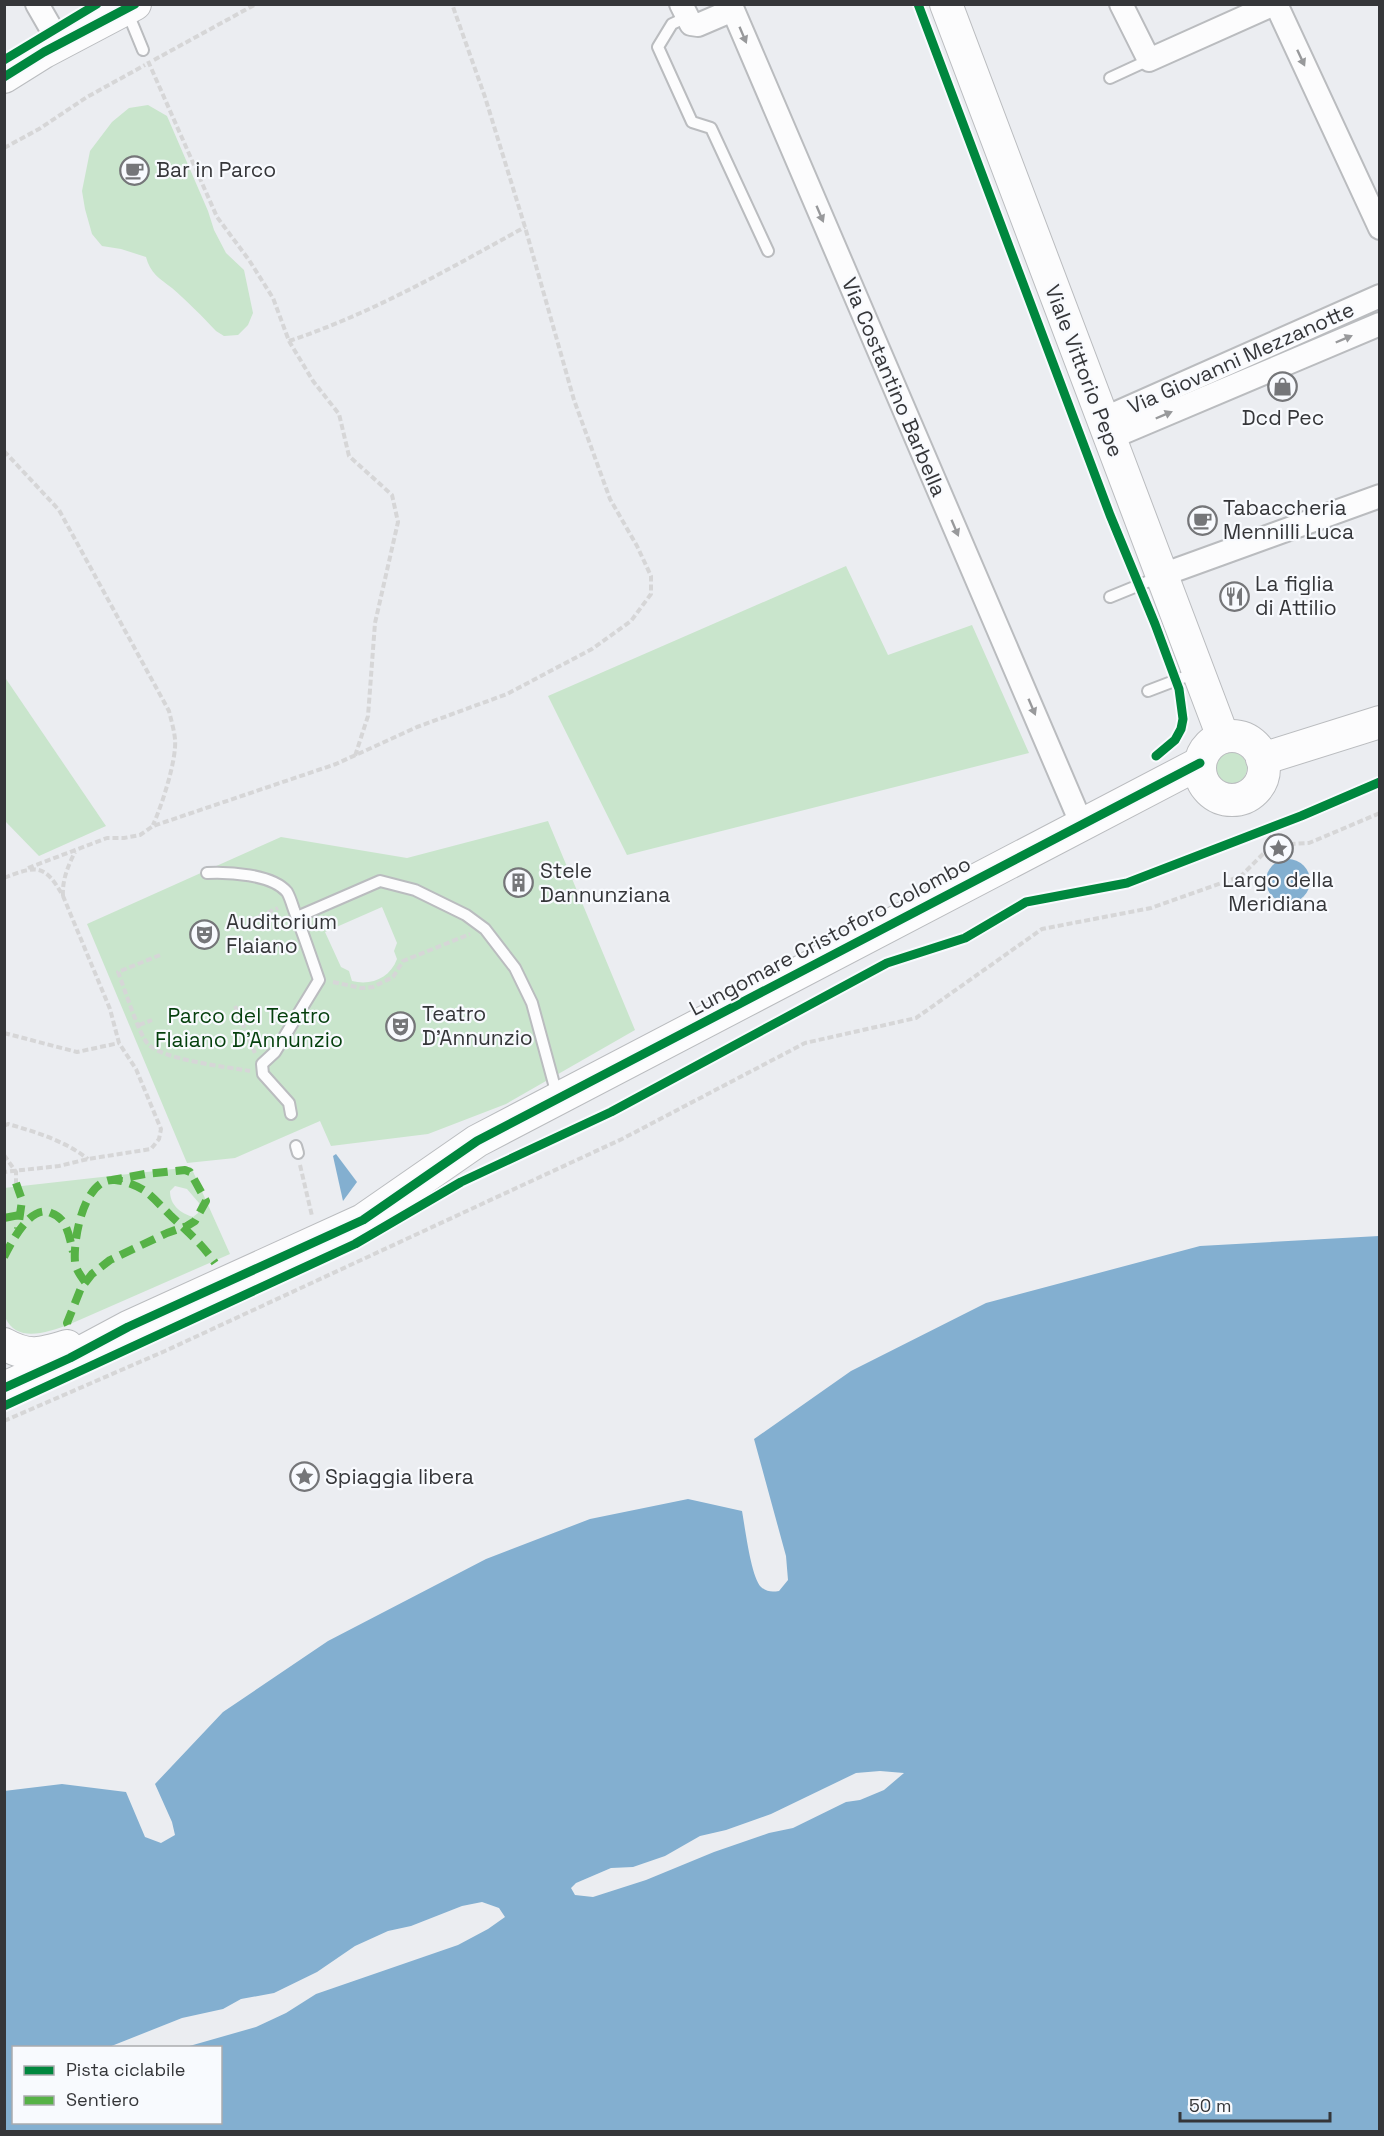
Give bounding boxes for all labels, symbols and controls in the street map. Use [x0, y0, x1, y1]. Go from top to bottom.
one-way arrow [739, 26, 748, 43]
one-way arrow [1296, 49, 1305, 66]
cafe icon: Bar in Parco [119, 154, 151, 186]
place label: Bar in Parco [156, 156, 276, 183]
one-way arrow [815, 205, 825, 223]
street label: Via Costantino Barbella [836, 273, 953, 500]
street label: Viale Vittorio Pepe [1039, 281, 1130, 461]
street label: Via Giovanni Mezzanotte [1123, 295, 1358, 420]
one-way arrow [1335, 334, 1353, 344]
shop icon: Dcd Pec [1267, 371, 1299, 403]
place label: Dcd Pec [1242, 404, 1324, 431]
one-way arrow [1155, 410, 1173, 420]
place label: Tabaccheria Mennilli Luca [1223, 494, 1354, 545]
cafe icon: Tabaccheria Mennilli Luca [1186, 504, 1218, 536]
one-way arrow [951, 519, 960, 537]
place label: La figlia di Attilio [1255, 570, 1337, 621]
restaurant icon: La figlia di Attilio [1218, 580, 1250, 612]
one-way arrow [1027, 699, 1037, 717]
place icon: Largo della Meridiana [1262, 833, 1294, 865]
street label: Lungomare Cristoforo Colombo [684, 850, 975, 1021]
place label: Stele Dannunziana [540, 857, 670, 908]
place label: Largo della Meridiana [1222, 866, 1334, 917]
building icon: Stele Dannunziana [503, 867, 535, 899]
place label: Auditorium Flaiano [226, 908, 337, 959]
theatre icon: Auditorium Flaiano [189, 918, 221, 950]
place label: Teatro D'Annunzio [422, 1000, 533, 1051]
park label: Parco del Teatro Flaiano D'Annunzio [155, 1002, 343, 1053]
theatre icon: Teatro D'Annunzio [385, 1010, 417, 1042]
place icon: Spiaggia libera [288, 1461, 320, 1493]
place label: Spiaggia libera [325, 1463, 474, 1490]
legend [12, 2046, 222, 2124]
text: Pista ciclabile [66, 2058, 185, 2081]
scale bar [1180, 2085, 1330, 2123]
text: Sentiero [66, 2088, 139, 2111]
text: 50 m [1189, 2094, 1231, 2117]

